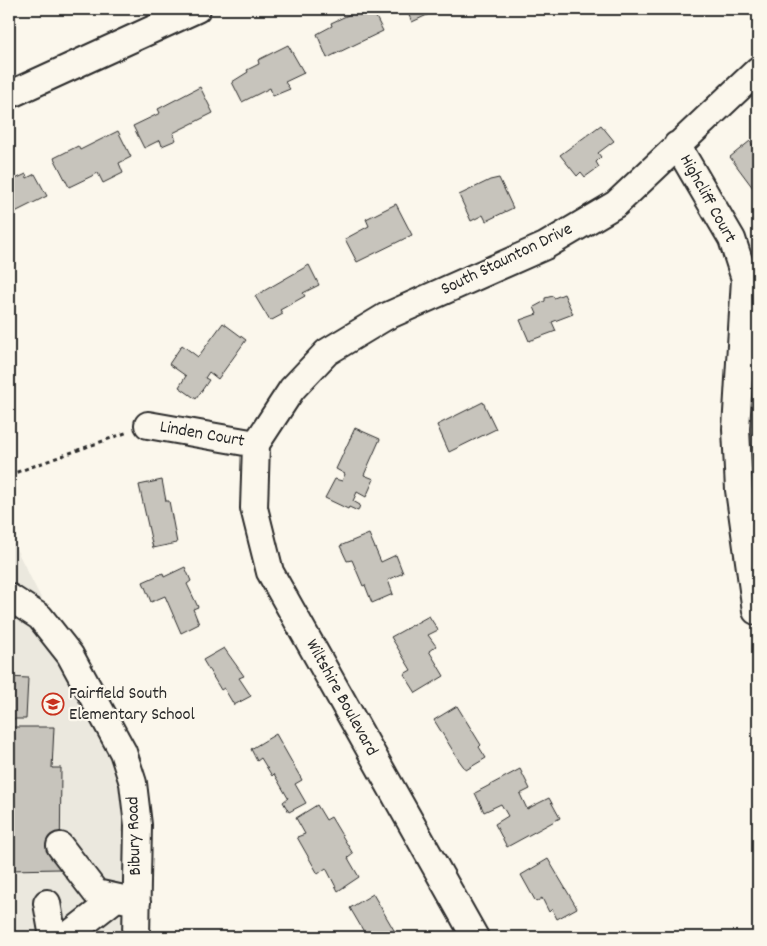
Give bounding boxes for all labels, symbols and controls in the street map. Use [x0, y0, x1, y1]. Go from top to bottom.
street label: Highcliff Court [672, 150, 742, 248]
street label: South Staunton Drive [437, 217, 577, 303]
street label: Linden Court [158, 415, 247, 455]
street label: Wiltshire Boulevard [299, 635, 383, 761]
place label: Fairfield South Elementary School [69, 682, 196, 728]
school or university icon: Fairfield South Elementary School [41, 692, 65, 716]
street label: Bibury Road [121, 796, 149, 876]

